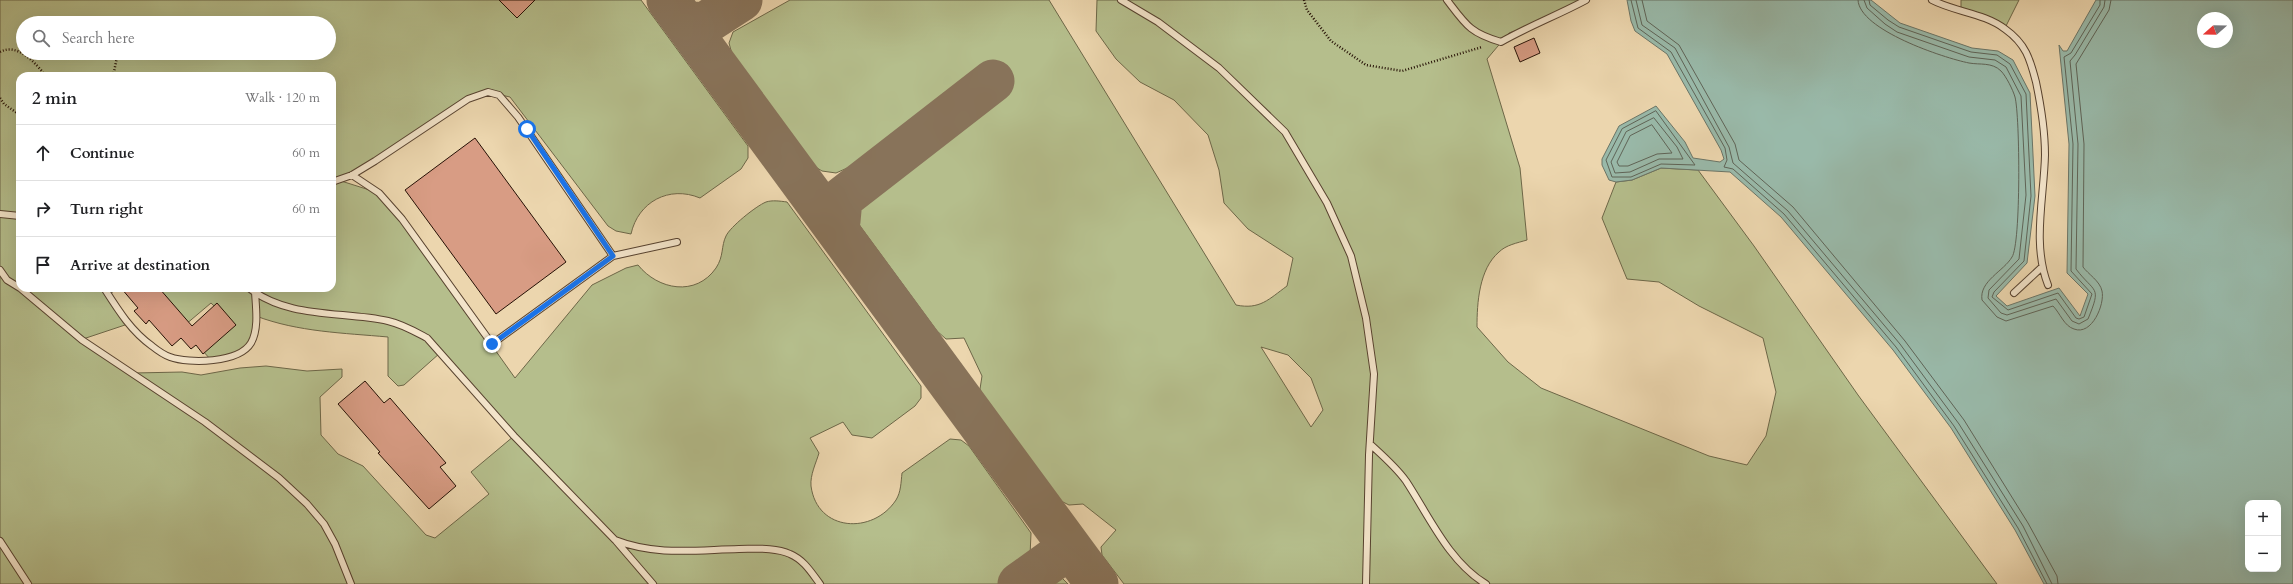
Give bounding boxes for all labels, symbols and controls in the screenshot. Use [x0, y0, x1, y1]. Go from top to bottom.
north arrow [2197, 12, 2233, 48]
search box [16, 16, 336, 60]
icon: search [30, 27, 52, 49]
text: Search here [62, 28, 135, 48]
text: 2 min [32, 87, 77, 110]
text: Walk · 120 m [245, 89, 320, 107]
route start [518, 120, 536, 138]
icon: ahead [32, 142, 54, 164]
text: Continue [70, 143, 135, 163]
text: 60 m [292, 144, 320, 162]
icon: right [32, 198, 54, 220]
text: Turn right [70, 199, 143, 219]
text: 60 m [292, 200, 320, 218]
icon: arrive [32, 254, 54, 276]
text: Arrive at destination [70, 255, 210, 275]
route end [483, 335, 501, 353]
map controls [2245, 500, 2281, 572]
button: + [2245, 500, 2281, 536]
button: − [2245, 536, 2281, 572]

